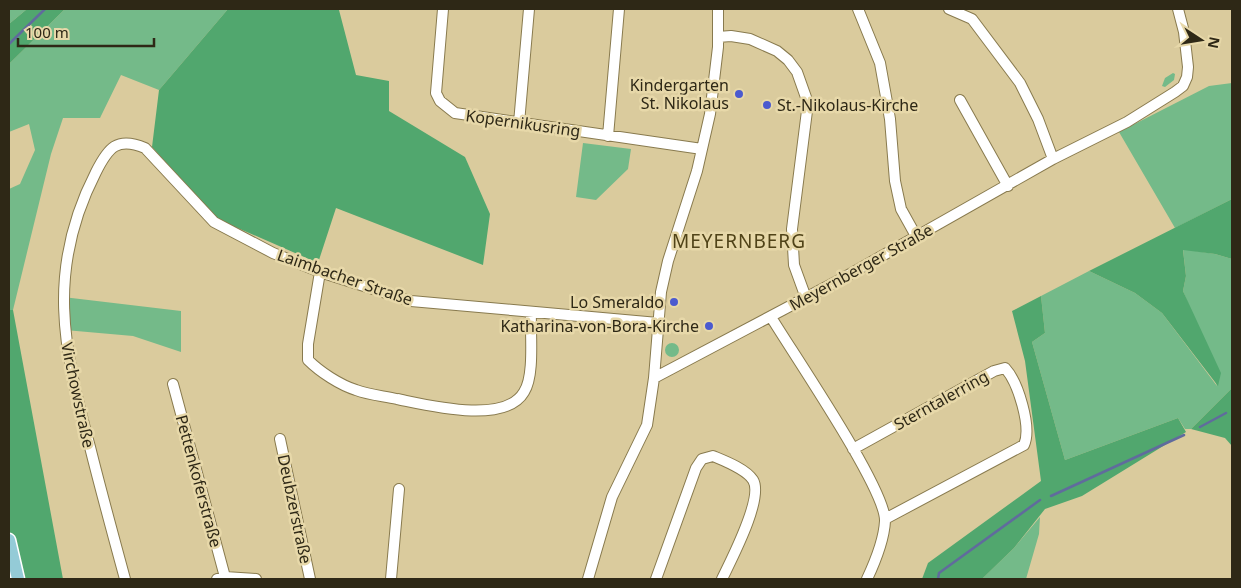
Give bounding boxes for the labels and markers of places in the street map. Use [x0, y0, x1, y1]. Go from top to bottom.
place label: Kindergarten St. Nikolaus [630, 74, 729, 114]
marker: Kindergarten St. Nikolaus [733, 88, 745, 100]
place label: St.-Nikolaus-Kirche [777, 94, 918, 116]
marker: St.-Nikolaus-Kirche [761, 99, 773, 111]
place label: Lo Smeraldo [570, 291, 664, 313]
marker: Lo Smeraldo [668, 296, 680, 308]
place label: Katharina-von-Bora-Kirche [500, 315, 699, 337]
marker: Katharina-von-Bora-Kirche [703, 320, 715, 332]

